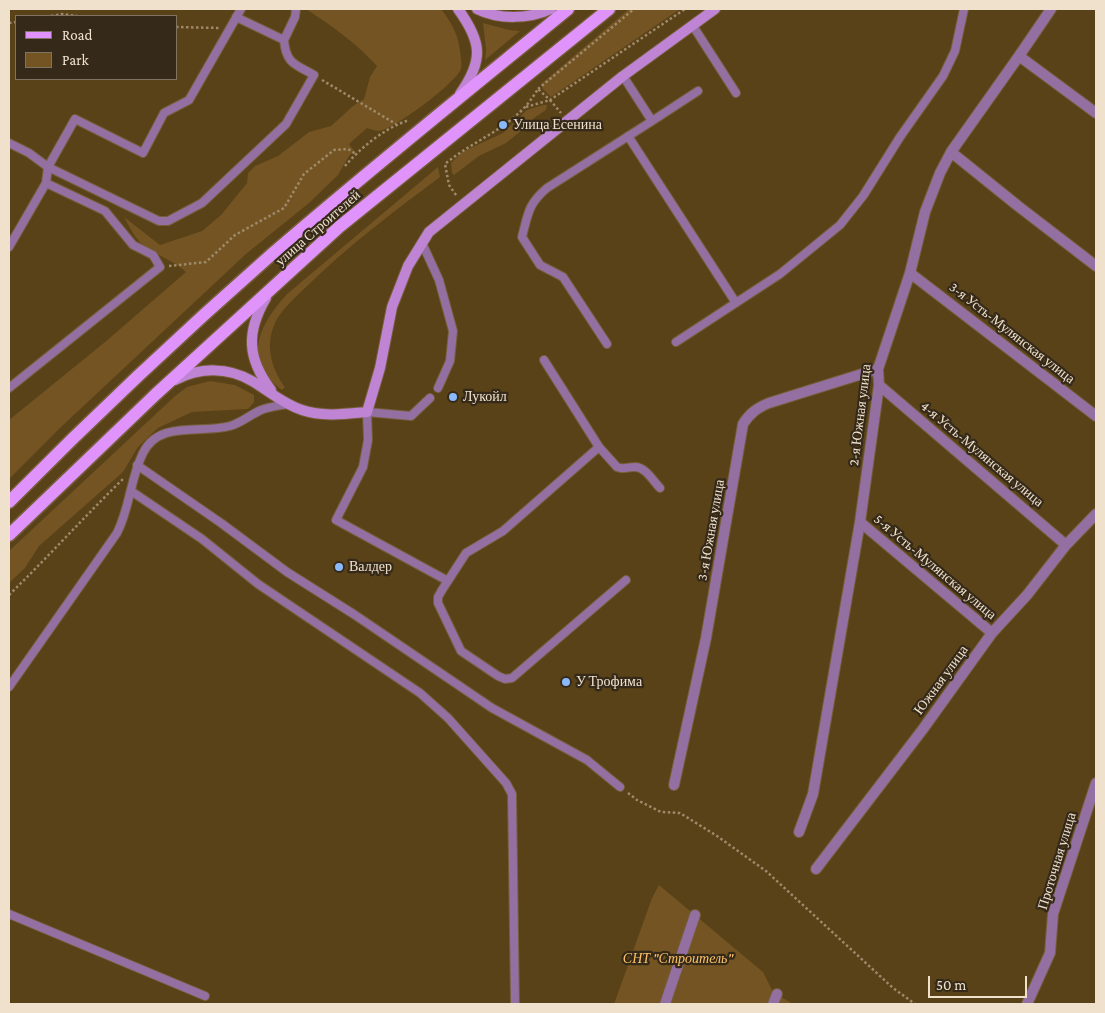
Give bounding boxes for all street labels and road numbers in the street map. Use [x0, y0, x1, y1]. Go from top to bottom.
street label: улица Строителей [272, 187, 364, 269]
street label: 3-я Усть-Мулянская улица [946, 279, 1078, 387]
street label: 2-я Южная улица [845, 363, 875, 467]
street label: 4-я Усть-Мулянская улица [917, 398, 1047, 510]
street label: 3-я Южная улица [694, 478, 728, 582]
street label: 5-я Усть-Мулянская улица [870, 511, 1000, 623]
street label: Южная улица [910, 642, 972, 718]
street label: Проточная улица [1034, 810, 1080, 912]

